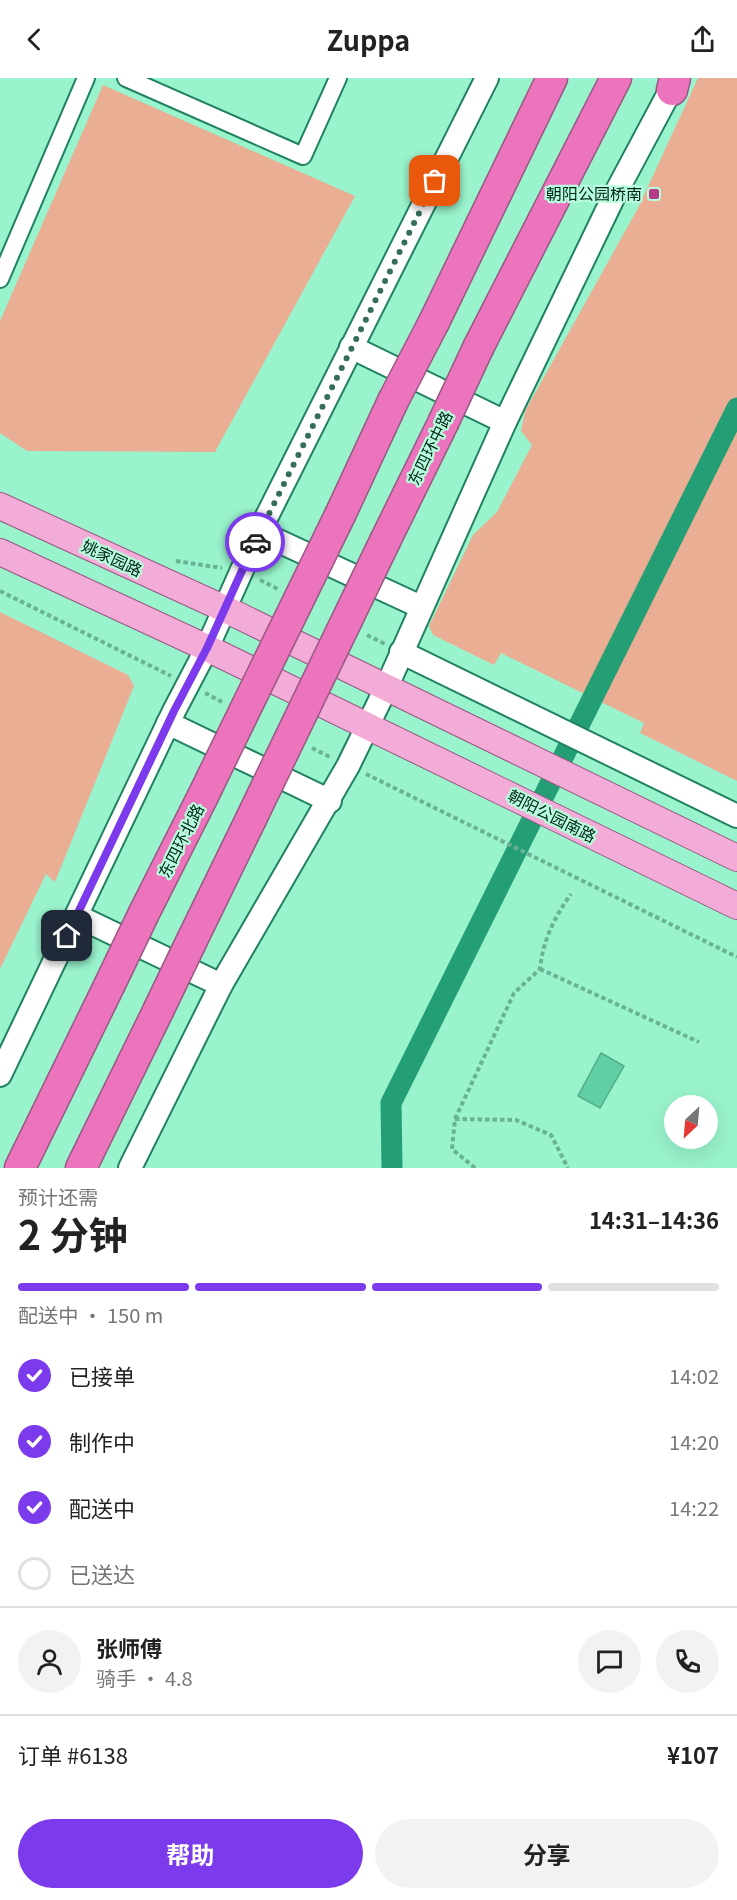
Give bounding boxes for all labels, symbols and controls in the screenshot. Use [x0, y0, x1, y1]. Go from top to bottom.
text: Zuppa [327, 20, 410, 59]
icon: back [18, 23, 51, 56]
icon: share [686, 23, 719, 56]
pin [409, 155, 460, 206]
icon: bag [418, 164, 451, 197]
place label: 朝阳公园桥南 [546, 181, 642, 205]
marker: 朝阳公园桥南 [647, 187, 661, 201]
street label: 东四环中路 [401, 406, 457, 489]
courier [225, 512, 285, 572]
icon: car [239, 526, 272, 559]
street label: 姚家园路 [78, 533, 147, 581]
street label: 朝阳公园南路 [504, 783, 601, 848]
street label: 东四环北路 [151, 799, 209, 882]
pin [41, 910, 92, 961]
icon: home [50, 919, 83, 952]
north arrow [664, 1095, 718, 1149]
map controls [664, 1095, 718, 1149]
text: 预计还需 [18, 1182, 98, 1211]
text: 14:31–14:36 [589, 1203, 719, 1235]
text: 2 分钟 [18, 1205, 128, 1261]
text: 配送中 · 150 m [18, 1300, 163, 1329]
icon: check [18, 1359, 51, 1392]
text: 已接单 [69, 1359, 135, 1391]
text: 14:02 [669, 1361, 719, 1390]
icon: check [18, 1425, 51, 1458]
text: 制作中 [69, 1425, 135, 1457]
text: 14:20 [669, 1427, 719, 1456]
icon: check [18, 1491, 51, 1524]
text: 配送中 [69, 1491, 135, 1523]
text: 14:22 [669, 1493, 719, 1522]
text: 已送达 [69, 1557, 135, 1589]
button: person [18, 1630, 81, 1693]
button: chat [578, 1630, 641, 1693]
button: phone [656, 1630, 719, 1693]
text: 张师傅 [96, 1631, 162, 1663]
text: 骑手 · 4.8 [96, 1663, 193, 1692]
text: 订单 #6138 [18, 1738, 128, 1770]
text: ¥107 [667, 1738, 719, 1770]
button: 帮助 [18, 1819, 363, 1888]
button: 分享 [375, 1819, 719, 1888]

